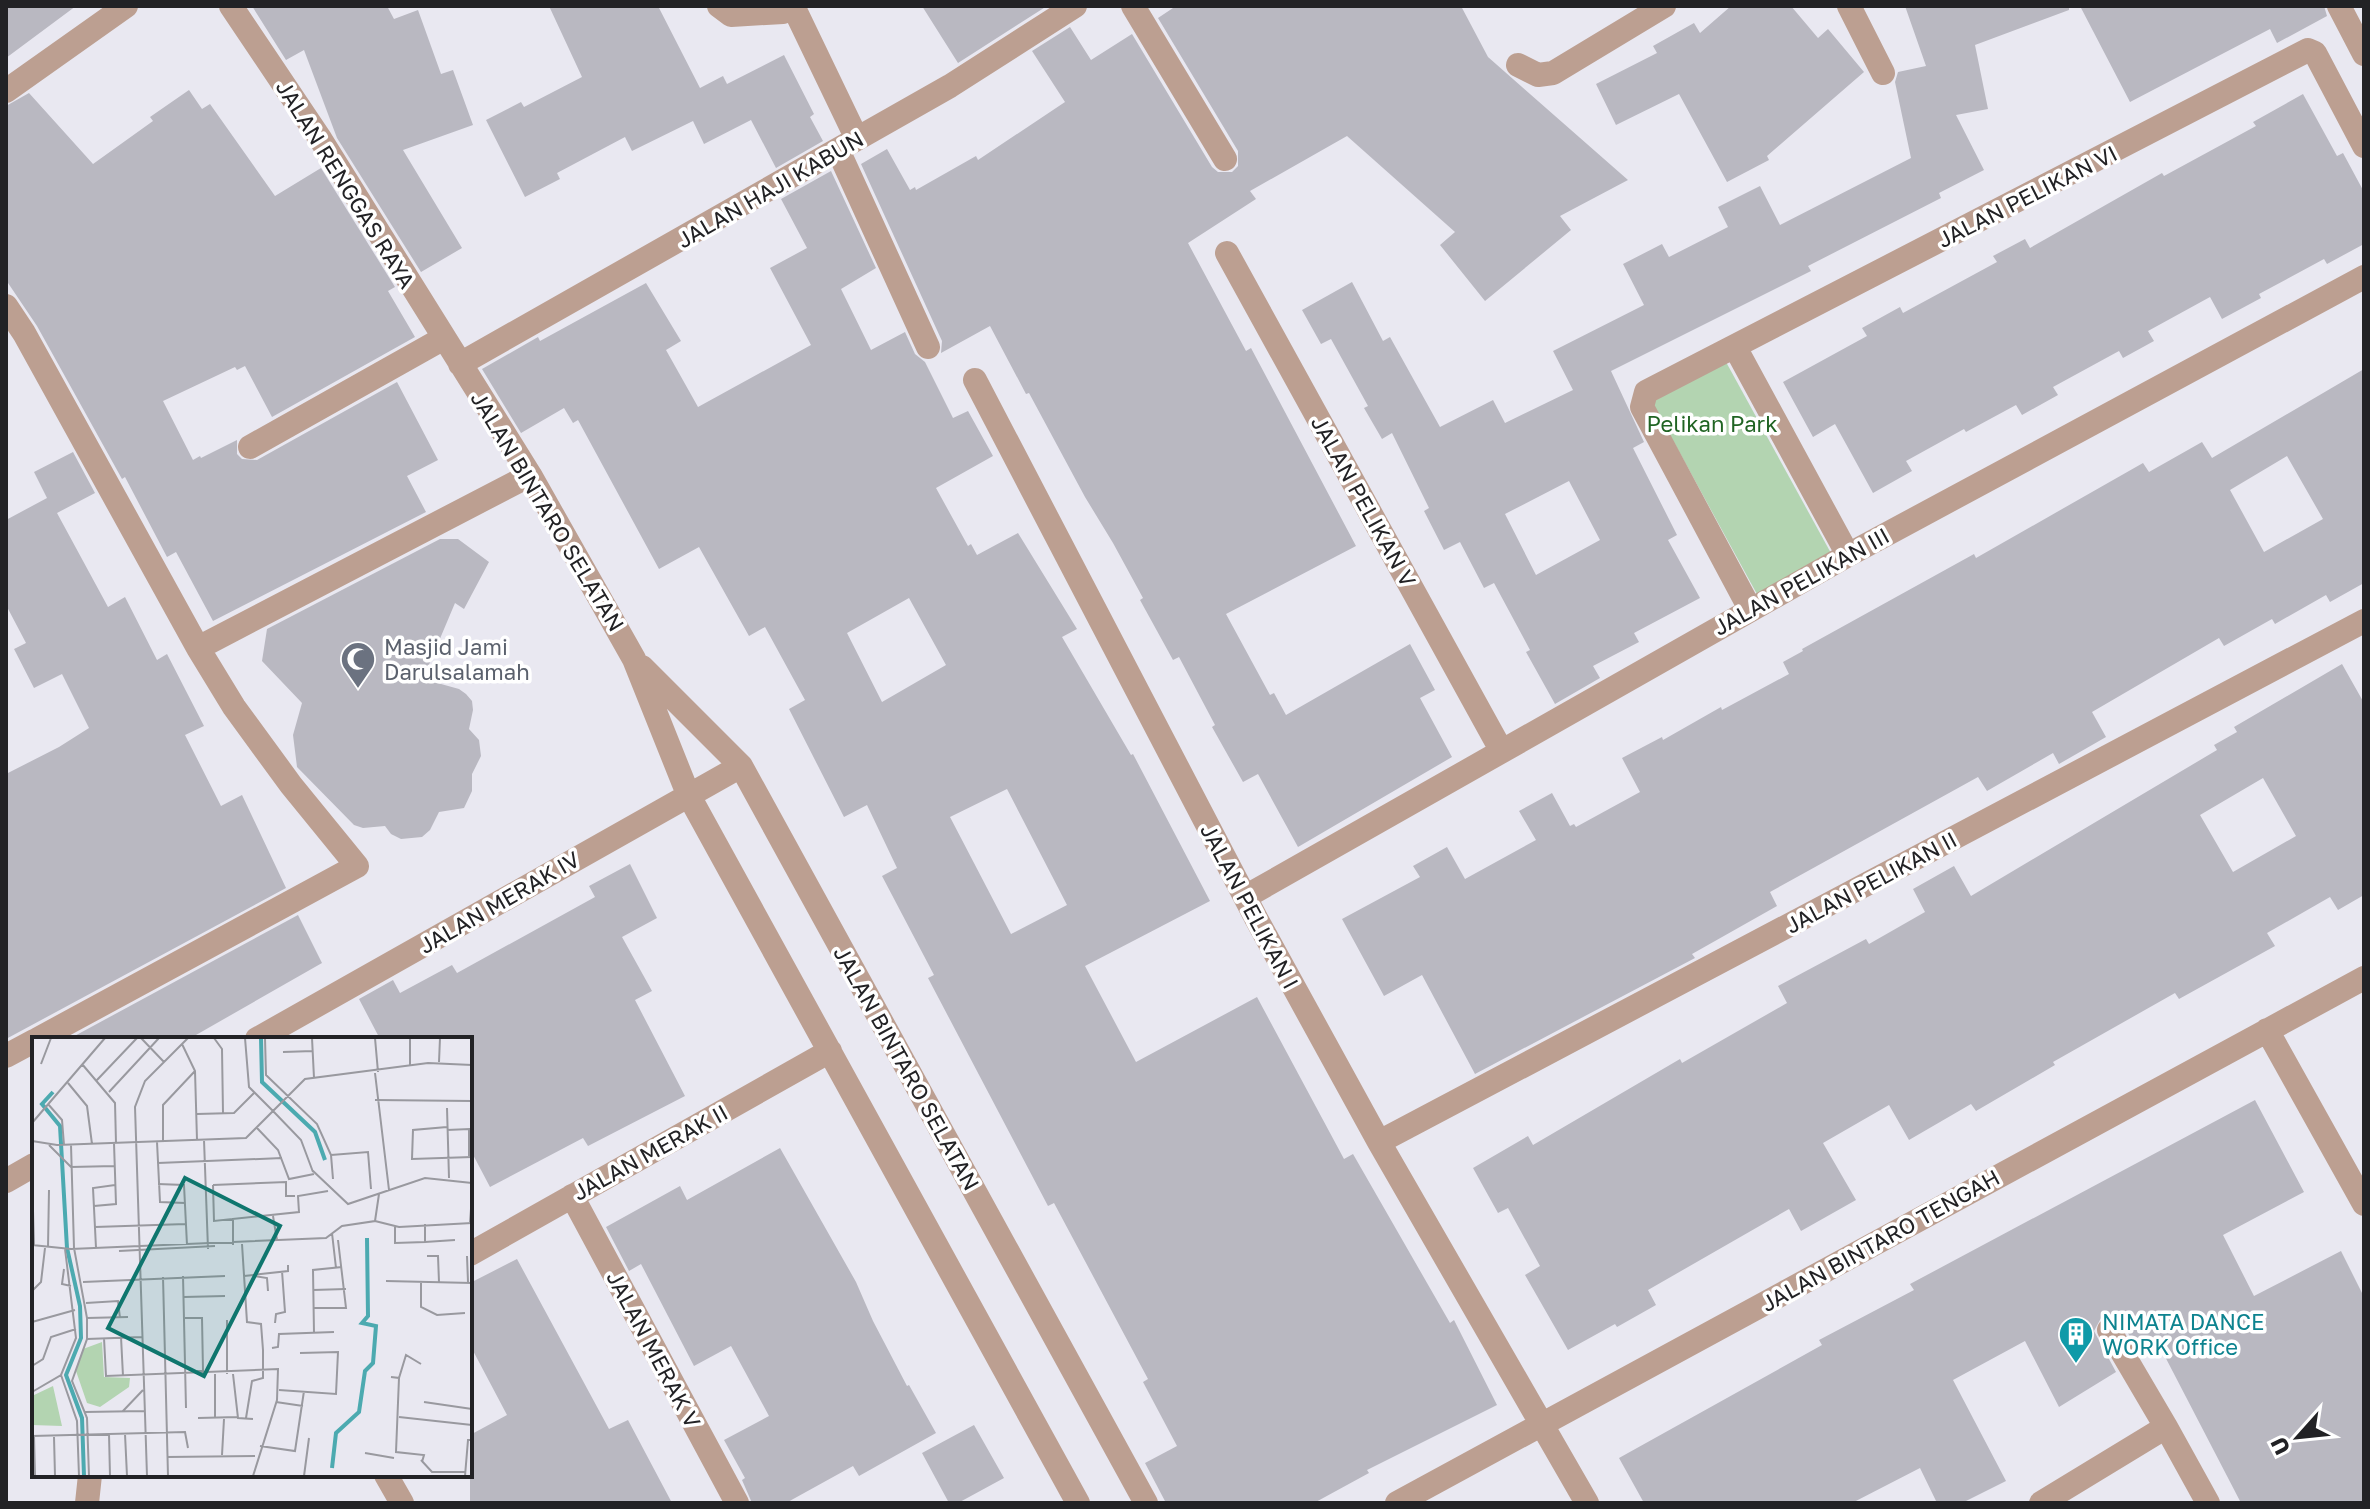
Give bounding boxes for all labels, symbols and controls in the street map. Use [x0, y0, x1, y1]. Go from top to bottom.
street label: JALAN RENGGAS RAYA [271, 75, 421, 293]
street label: JALAN HAJI KABUN [672, 125, 868, 253]
street label: JALAN PELIKAN VI [1933, 139, 2121, 253]
street label: JALAN BINTARO SELATAN [466, 386, 630, 636]
park label: Pelikan Park [1646, 410, 1778, 437]
street label: JALAN PELIKAN V [1306, 411, 1422, 591]
street label: JALAN PELIKAN III [1708, 521, 1894, 641]
place label: Masjid Jami Darulsalamah [384, 633, 530, 685]
mosque icon: Masjid Jami Darulsalamah [339, 640, 377, 690]
street label: JALAN PELIKAN I [1195, 819, 1305, 993]
street label: JALAN PELIKAN II [1781, 825, 1961, 939]
street label: JALAN MERAK IV [414, 845, 584, 959]
street label: JALAN BINTARO SELATAN [828, 941, 986, 1195]
inset map [32, 1037, 472, 1477]
street label: JALAN MERAK II [568, 1098, 732, 1206]
street label: JALAN BINTARO TENGAH [1756, 1163, 2004, 1317]
street label: JALAN MERAK V [601, 1266, 707, 1432]
place label: NIMATA DANCE WORK Office [2102, 1308, 2264, 1360]
building icon: NIMATA DANCE WORK Office [2057, 1315, 2095, 1365]
north arrow [2258, 1397, 2338, 1477]
text: U [2264, 1433, 2295, 1460]

